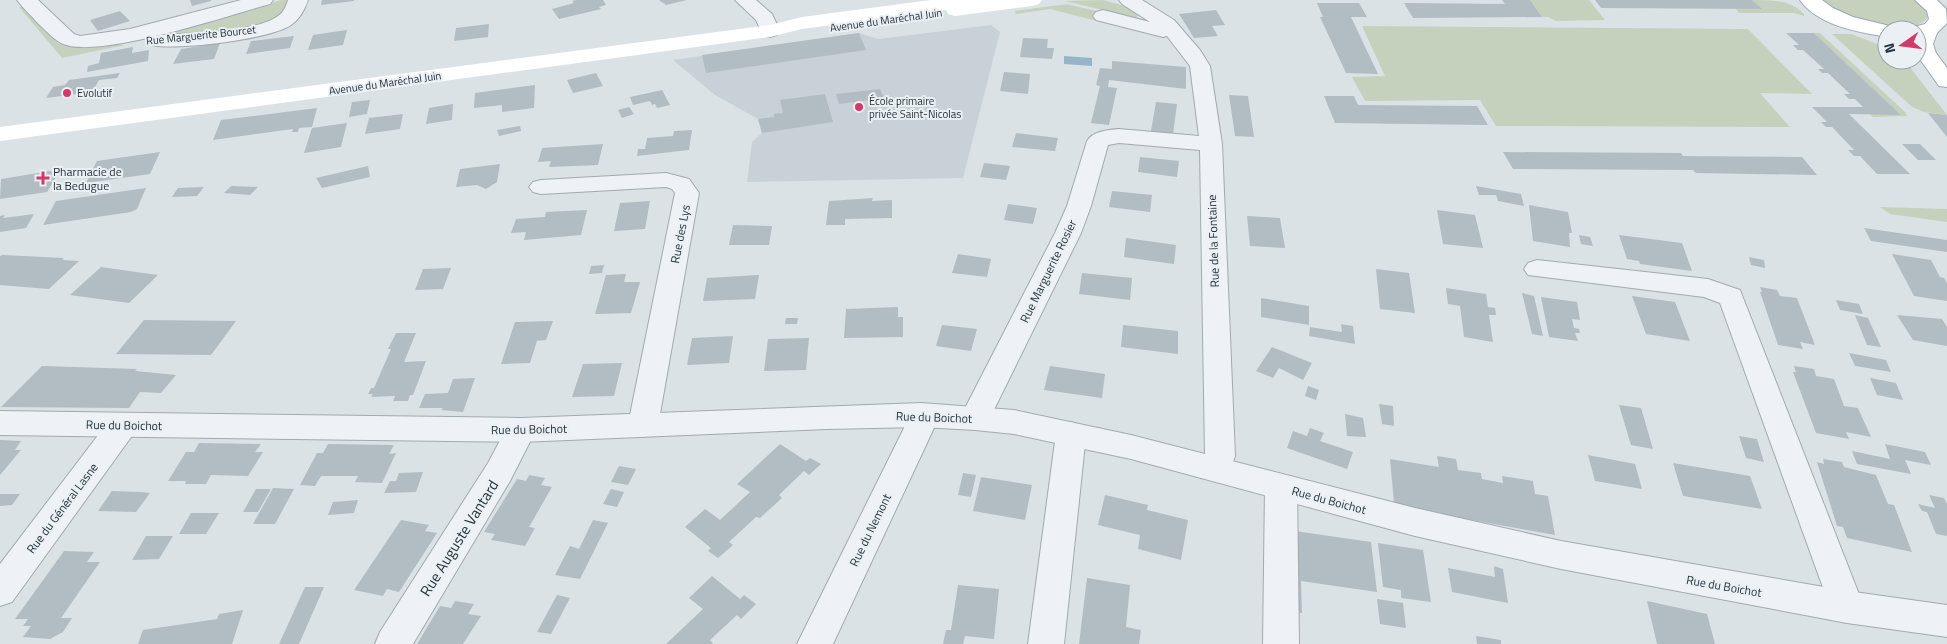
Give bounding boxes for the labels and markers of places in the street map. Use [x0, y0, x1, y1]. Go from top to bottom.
place label: Evolutif [77, 85, 113, 101]
marker: Evolutif [61, 87, 73, 99]
place label: École primaire privée Saint-Nicolas [869, 93, 961, 122]
marker: École primaire privée Saint-Nicolas [853, 101, 865, 113]
place label: Pharmacie de la Bedugue [53, 162, 122, 195]
marker: Pharmacie de la Bedugue [37, 172, 49, 184]

